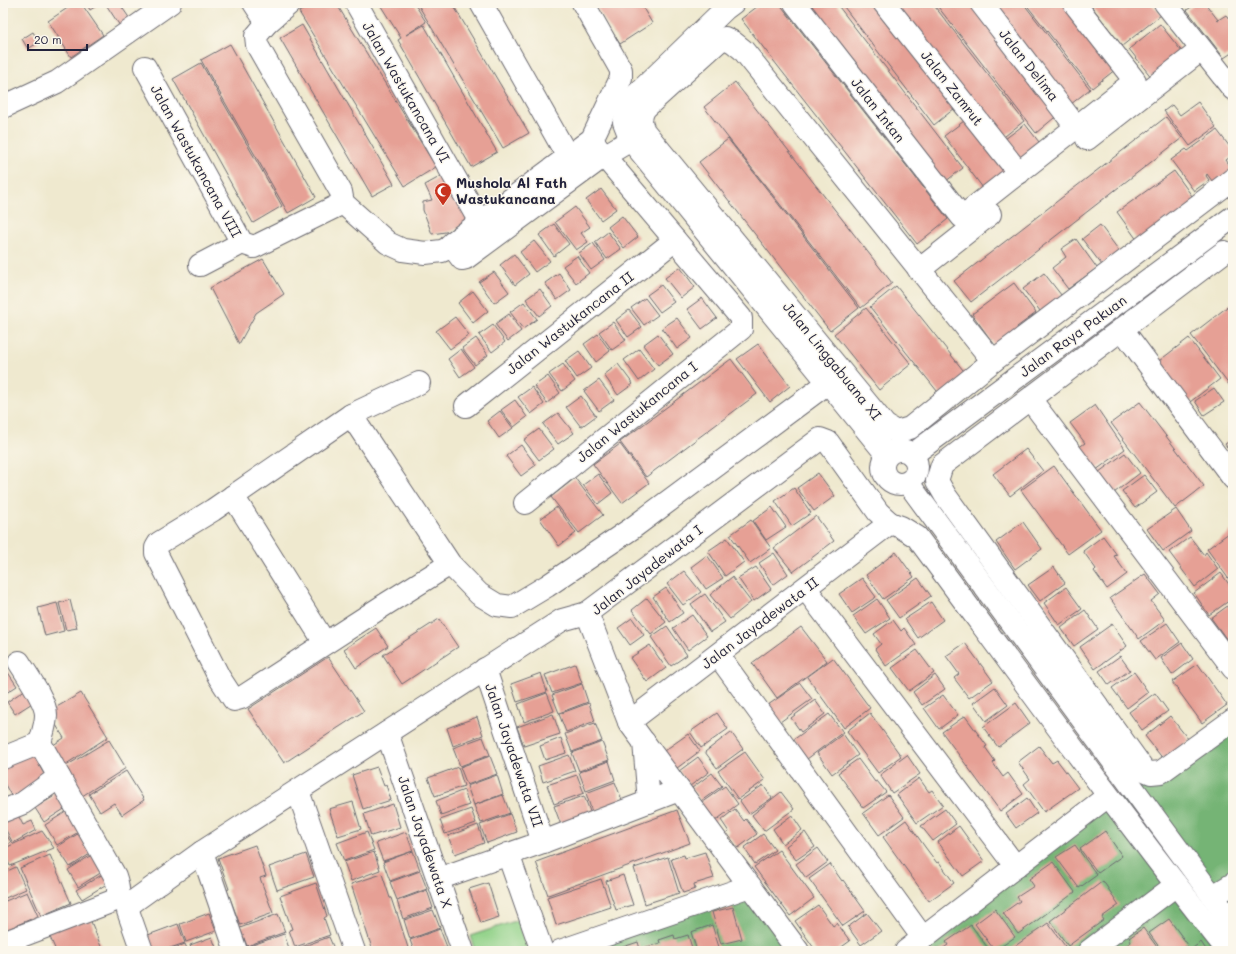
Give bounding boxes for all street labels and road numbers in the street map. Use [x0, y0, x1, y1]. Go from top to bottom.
street label: Jalan Wastukancana VI [358, 18, 455, 166]
street label: Jalan Delima [995, 25, 1064, 105]
street label: Jalan Zamrut [917, 46, 988, 129]
street label: Jalan Intan [847, 73, 910, 146]
street label: Jalan Wastukancana VIII [146, 81, 246, 240]
street label: Jalan Wastukancana II [502, 267, 637, 378]
street label: Jalan Raya Pakuan [1015, 290, 1130, 381]
street label: Jalan Linggabuana XI [779, 298, 886, 424]
street label: Jalan Wastukancana I [572, 357, 701, 466]
street label: Jalan Jayadewata I [587, 520, 706, 619]
street label: Jalan Jayadewata II [697, 572, 822, 673]
street label: Jalan Jayadewata VII [481, 680, 548, 829]
street label: Jalan Jayadewata X [394, 773, 457, 911]

